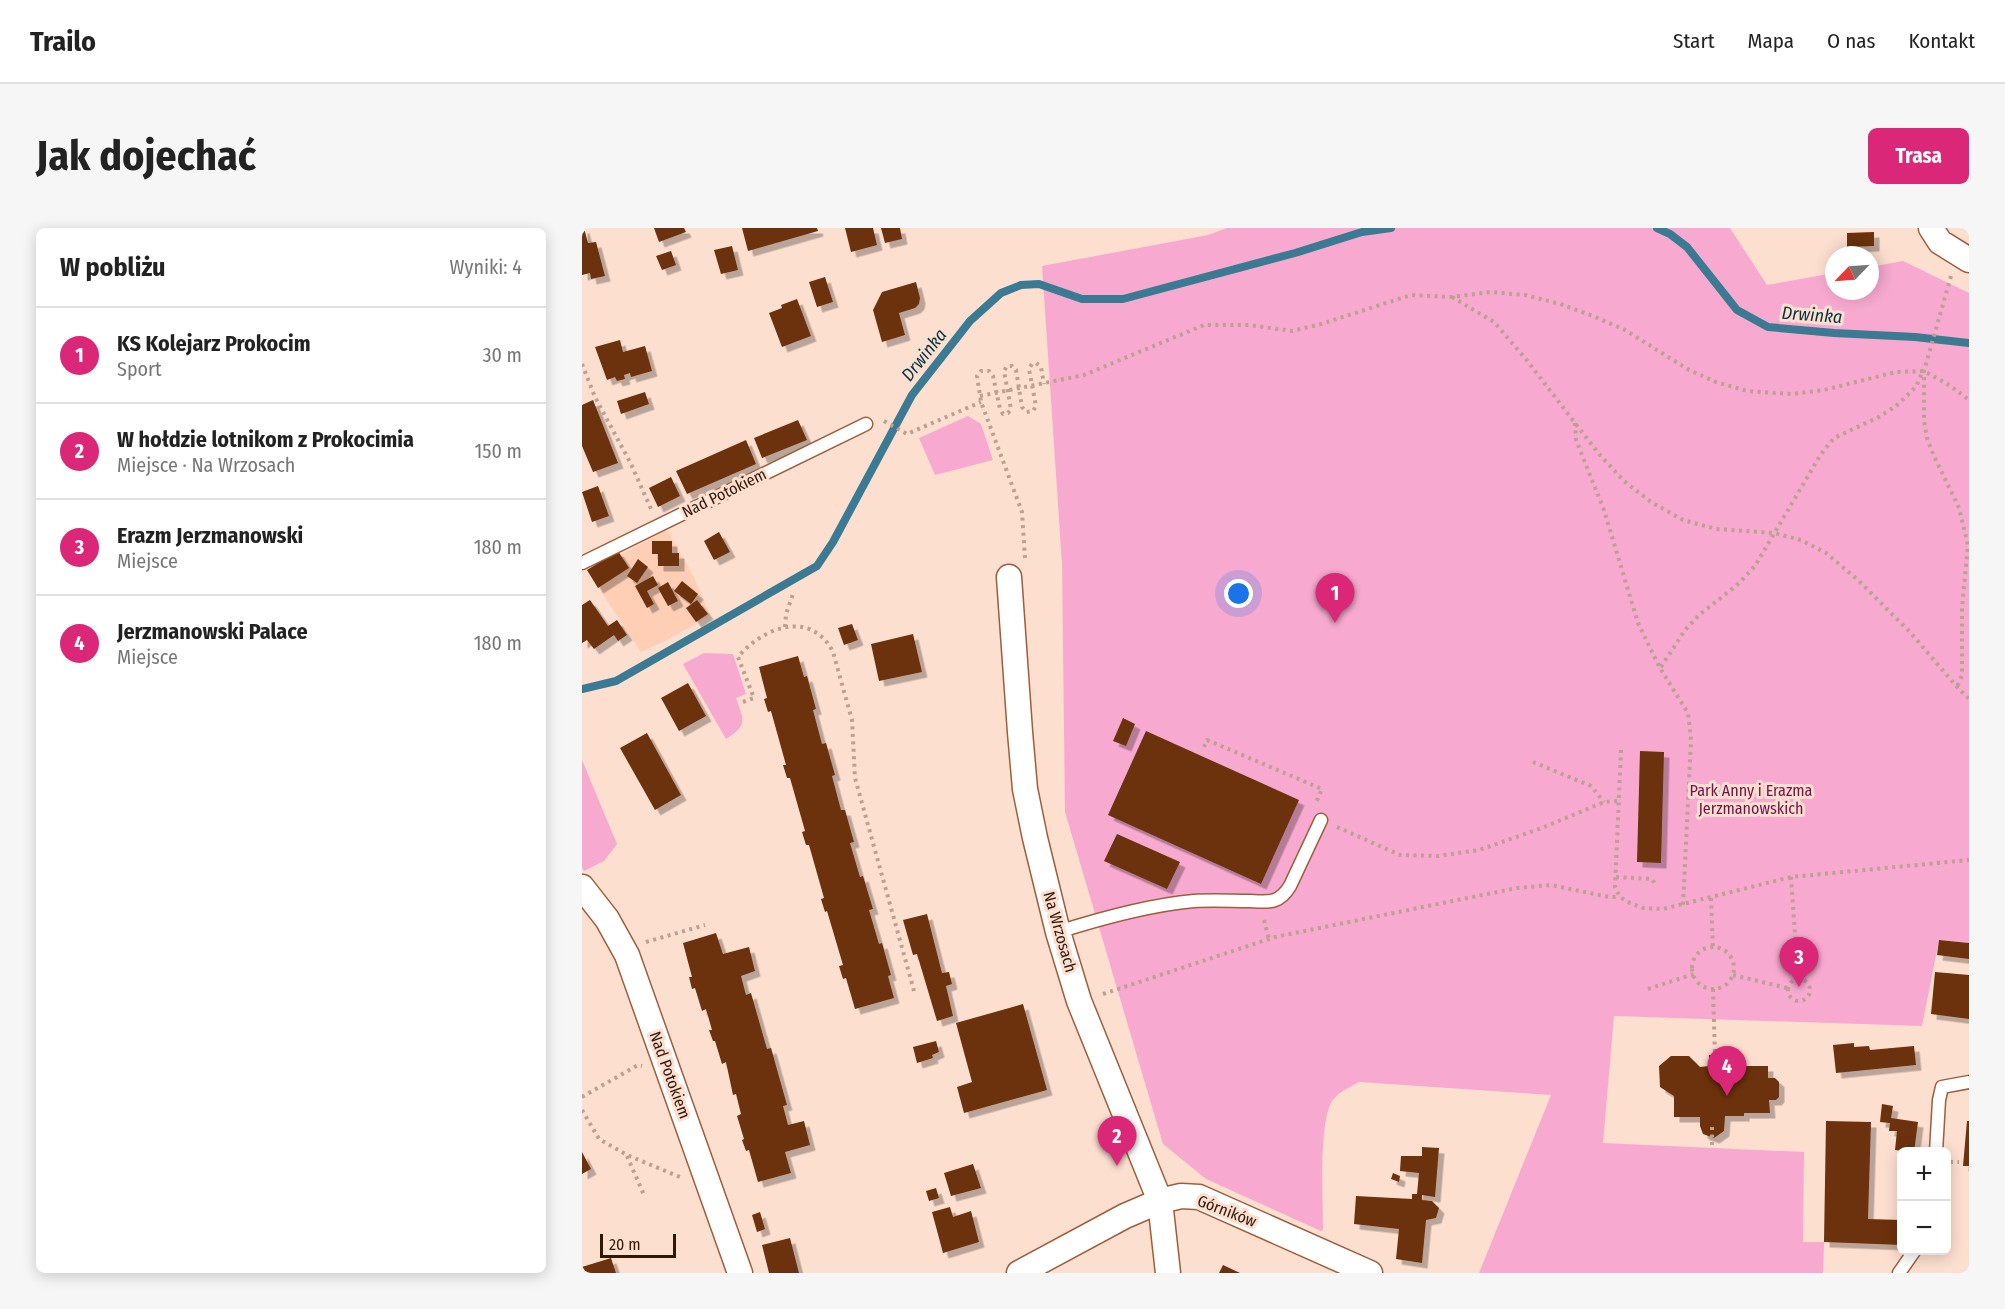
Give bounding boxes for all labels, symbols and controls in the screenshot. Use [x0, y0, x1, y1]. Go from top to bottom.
text: Trailo [30, 25, 96, 58]
text: Start [1673, 28, 1715, 54]
text: Mapa [1748, 28, 1794, 54]
text: O nas [1827, 28, 1875, 54]
text: Kontakt [1908, 28, 1975, 54]
button: Trasa [1868, 128, 1969, 184]
text: Jak dojechać [36, 131, 256, 181]
north arrow [1825, 246, 1879, 300]
text: W pobliżu [60, 252, 166, 283]
text: Wyniki: 4 [450, 255, 522, 279]
water label: Drwinka [1781, 302, 1843, 328]
water label: Drwinka [897, 324, 951, 386]
text: KS Kolejarz Prokocim [117, 330, 310, 357]
text: 1 [75, 343, 84, 367]
text: 30 m [482, 343, 522, 367]
text: Sport [117, 357, 162, 381]
text: W hołdzie lotnikom z Prokocimia [117, 426, 414, 453]
text: 2 [75, 439, 84, 463]
text: 150 m [475, 439, 522, 463]
text: Miejsce · Na Wrzosach [117, 453, 295, 477]
street label: Nad Potokiem [679, 464, 769, 522]
text: Erazm Jerzmanowski [117, 522, 303, 549]
text: 3 [75, 535, 84, 559]
text: 180 m [474, 535, 522, 559]
text: Miejsce [117, 549, 178, 573]
pin: 1 [1316, 574, 1354, 623]
your location [1224, 579, 1253, 608]
text: Jerzmanowski Palace [117, 618, 308, 645]
text: 4 [74, 631, 85, 655]
text: 180 m [474, 631, 522, 655]
text: Miejsce [117, 645, 178, 669]
park label: Park Anny i Erazma Jerzmanowskich [1690, 781, 1813, 818]
street label: Na Wrzosach [1039, 889, 1081, 975]
pin: 3 [1780, 938, 1818, 987]
street label: Nad Potokiem [645, 1029, 695, 1121]
pin: 4 [1708, 1046, 1746, 1096]
pin: 2 [1098, 1116, 1136, 1166]
map controls [1897, 1147, 1951, 1255]
button: + [1897, 1147, 1951, 1201]
street label: Górników [1195, 1191, 1260, 1231]
button: − [1897, 1201, 1951, 1255]
scale bar [600, 1231, 676, 1258]
text: 20 m [609, 1235, 640, 1254]

